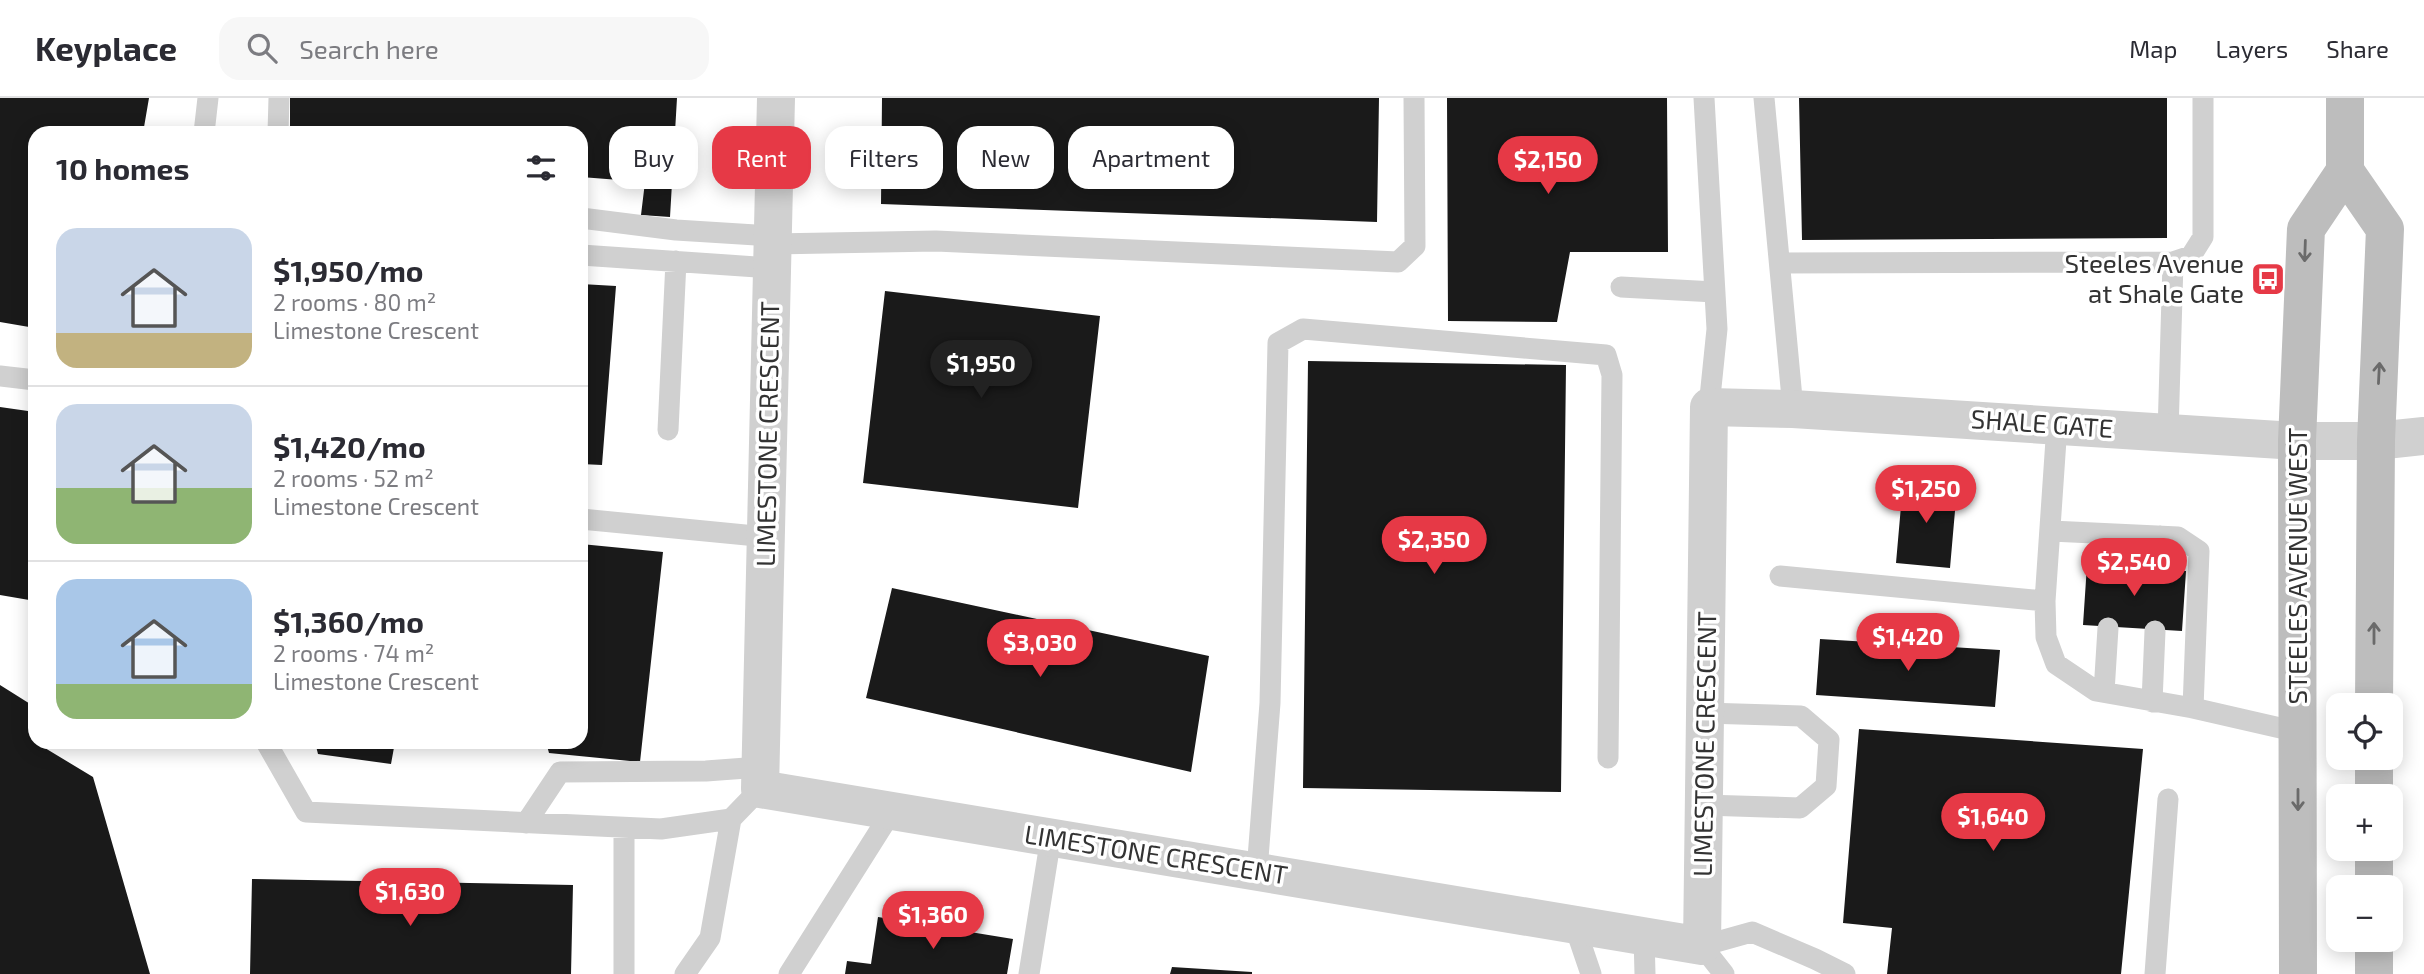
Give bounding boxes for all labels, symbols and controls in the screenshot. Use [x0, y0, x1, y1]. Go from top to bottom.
search box [219, 17, 709, 80]
text: Keyplace [35, 28, 177, 68]
icon: search [243, 29, 281, 67]
text: Search here [299, 33, 439, 64]
text: Map [2129, 34, 2177, 63]
text: Layers [2215, 34, 2288, 63]
text: Share [2326, 34, 2389, 63]
chip: Buy [609, 126, 698, 189]
chip: Rent [712, 126, 811, 189]
chip: Filters [825, 126, 943, 189]
chip: New [957, 126, 1054, 189]
chip: Apartment [1068, 126, 1234, 189]
pin: $2,150 [1491, 136, 1605, 196]
text: $2,150 [1514, 145, 1582, 173]
icon: filters [522, 149, 560, 187]
text: 10 homes [56, 150, 189, 186]
one-way arrow [2298, 240, 2311, 263]
place label: Steeles Avenue at Shale Gate [2065, 247, 2244, 308]
text: $1,950/mo [273, 252, 424, 288]
icon: home [112, 256, 196, 340]
bus stop icon: Steeles Avenue at Shale Gate [2249, 260, 2287, 298]
text: 2 rooms · 80 m² [273, 288, 436, 316]
street label: LIMESTONE CRESCENT [749, 301, 784, 567]
text: Limestone Crescent [273, 316, 479, 344]
pin: $1,950 [924, 341, 1038, 400]
text: $1,950 [946, 349, 1016, 377]
one-way arrow [2372, 361, 2385, 384]
street label: SHALE GATE [1970, 402, 2114, 443]
text: $1,420/mo [273, 428, 426, 464]
street label: STEELES AVENUE WEST [2281, 428, 2312, 704]
icon: home [112, 432, 196, 516]
text: 2 rooms · 52 m² [273, 464, 434, 492]
pin: $1,250 [1869, 466, 1983, 525]
text: $1,250 [1891, 474, 1961, 502]
text: Limestone Crescent [273, 492, 479, 520]
pin: $2,350 [1377, 517, 1491, 576]
text: $2,350 [1398, 525, 1470, 553]
pin: $2,540 [2077, 538, 2191, 598]
text: $2,540 [2097, 547, 2171, 575]
text: $1,360/mo [273, 603, 424, 639]
icon: home [112, 607, 196, 691]
street label: LIMESTONE CRESCENT [1686, 611, 1721, 877]
pin: $1,420 [1851, 614, 1965, 673]
pin: $3,030 [983, 620, 1097, 679]
text: $1,420 [1872, 622, 1944, 650]
one-way arrow [2367, 622, 2381, 645]
text: $3,030 [1003, 628, 1077, 656]
text: 2 rooms · 74 m² [273, 639, 434, 667]
text: Limestone Crescent [273, 667, 479, 695]
map controls [2326, 693, 2403, 952]
button: locate [2326, 693, 2403, 770]
button: + [2326, 784, 2403, 861]
one-way arrow [2291, 788, 2305, 811]
pin: $1,640 [1936, 794, 2050, 853]
text: $1,640 [1957, 802, 2029, 830]
street label: LIMESTONE CRESCENT [1023, 817, 1290, 890]
pin: $1,630 [353, 868, 467, 928]
button: − [2326, 875, 2403, 952]
text: $1,630 [375, 877, 445, 905]
pin: $1,360 [876, 892, 990, 951]
text: $1,360 [898, 900, 968, 928]

